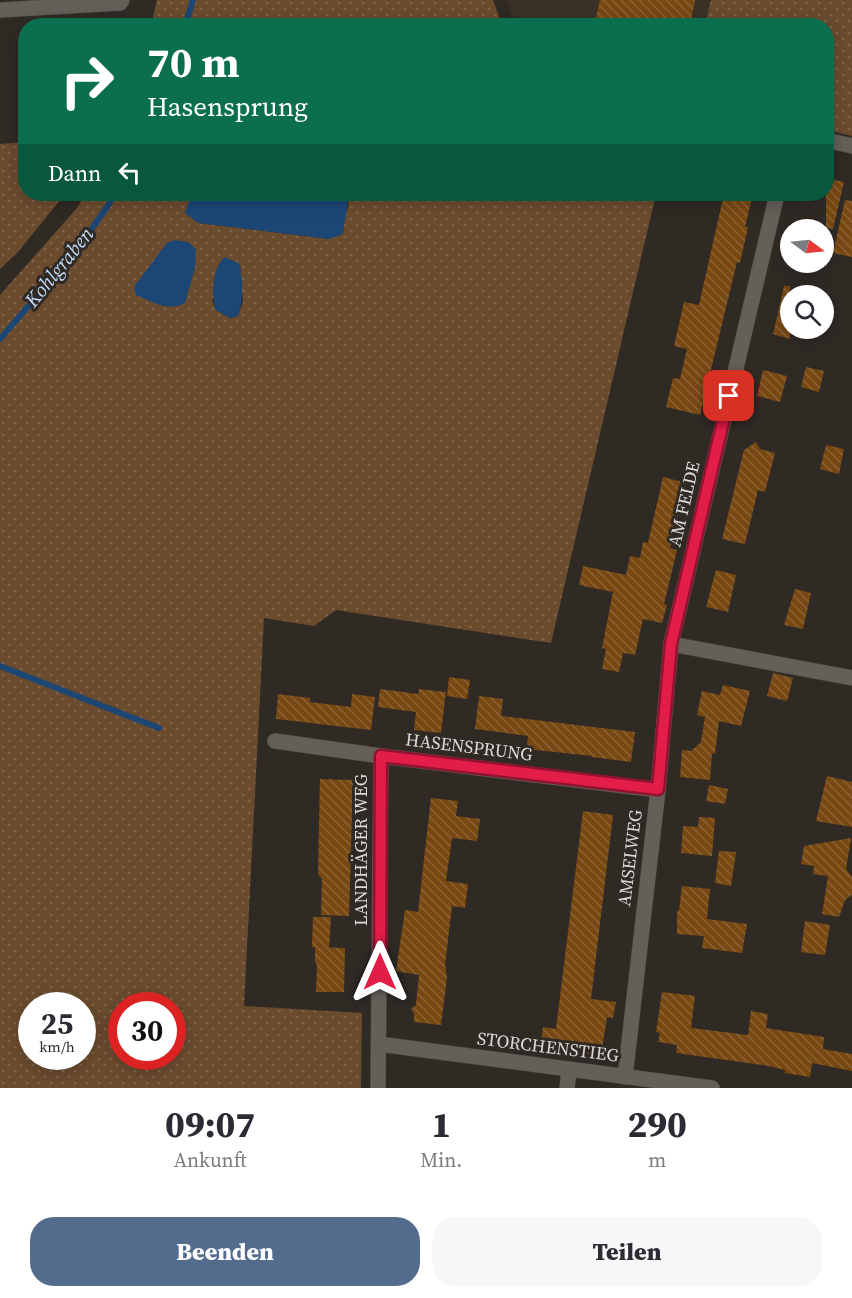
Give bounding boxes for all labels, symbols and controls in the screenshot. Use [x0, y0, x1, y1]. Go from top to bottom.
text: 70 m [147, 33, 240, 91]
icon: right [48, 42, 126, 120]
text: Hasensprung [147, 88, 308, 125]
icon: left [113, 156, 146, 189]
text: Dann [48, 158, 101, 188]
north arrow [780, 219, 834, 273]
map controls [780, 219, 834, 339]
water label: Kohlgraben [17, 220, 100, 314]
button: search [780, 285, 834, 339]
pin [703, 370, 754, 421]
icon: arrive [712, 379, 745, 412]
street label: AM FELDE [662, 459, 705, 549]
street label: HASENSPRUNG [404, 726, 534, 767]
street label: LANDHÄGER WEG [348, 774, 373, 926]
street label: AMSELWEG [611, 808, 648, 908]
position arrow [348, 940, 412, 1004]
speed limit sign: 30 [108, 992, 186, 1070]
text: 25 [41, 1003, 73, 1044]
street label: STORCHENSTIEG [476, 1025, 620, 1068]
text: km/h [39, 1036, 75, 1057]
text: 09:07 [165, 1100, 255, 1149]
text: 1 [431, 1100, 451, 1149]
text: 290 [627, 1100, 687, 1149]
text: Ankunft [174, 1146, 247, 1174]
text: Min. [420, 1146, 462, 1174]
text: m [648, 1146, 666, 1174]
button: Beenden [30, 1217, 420, 1286]
button: Teilen [432, 1217, 822, 1286]

